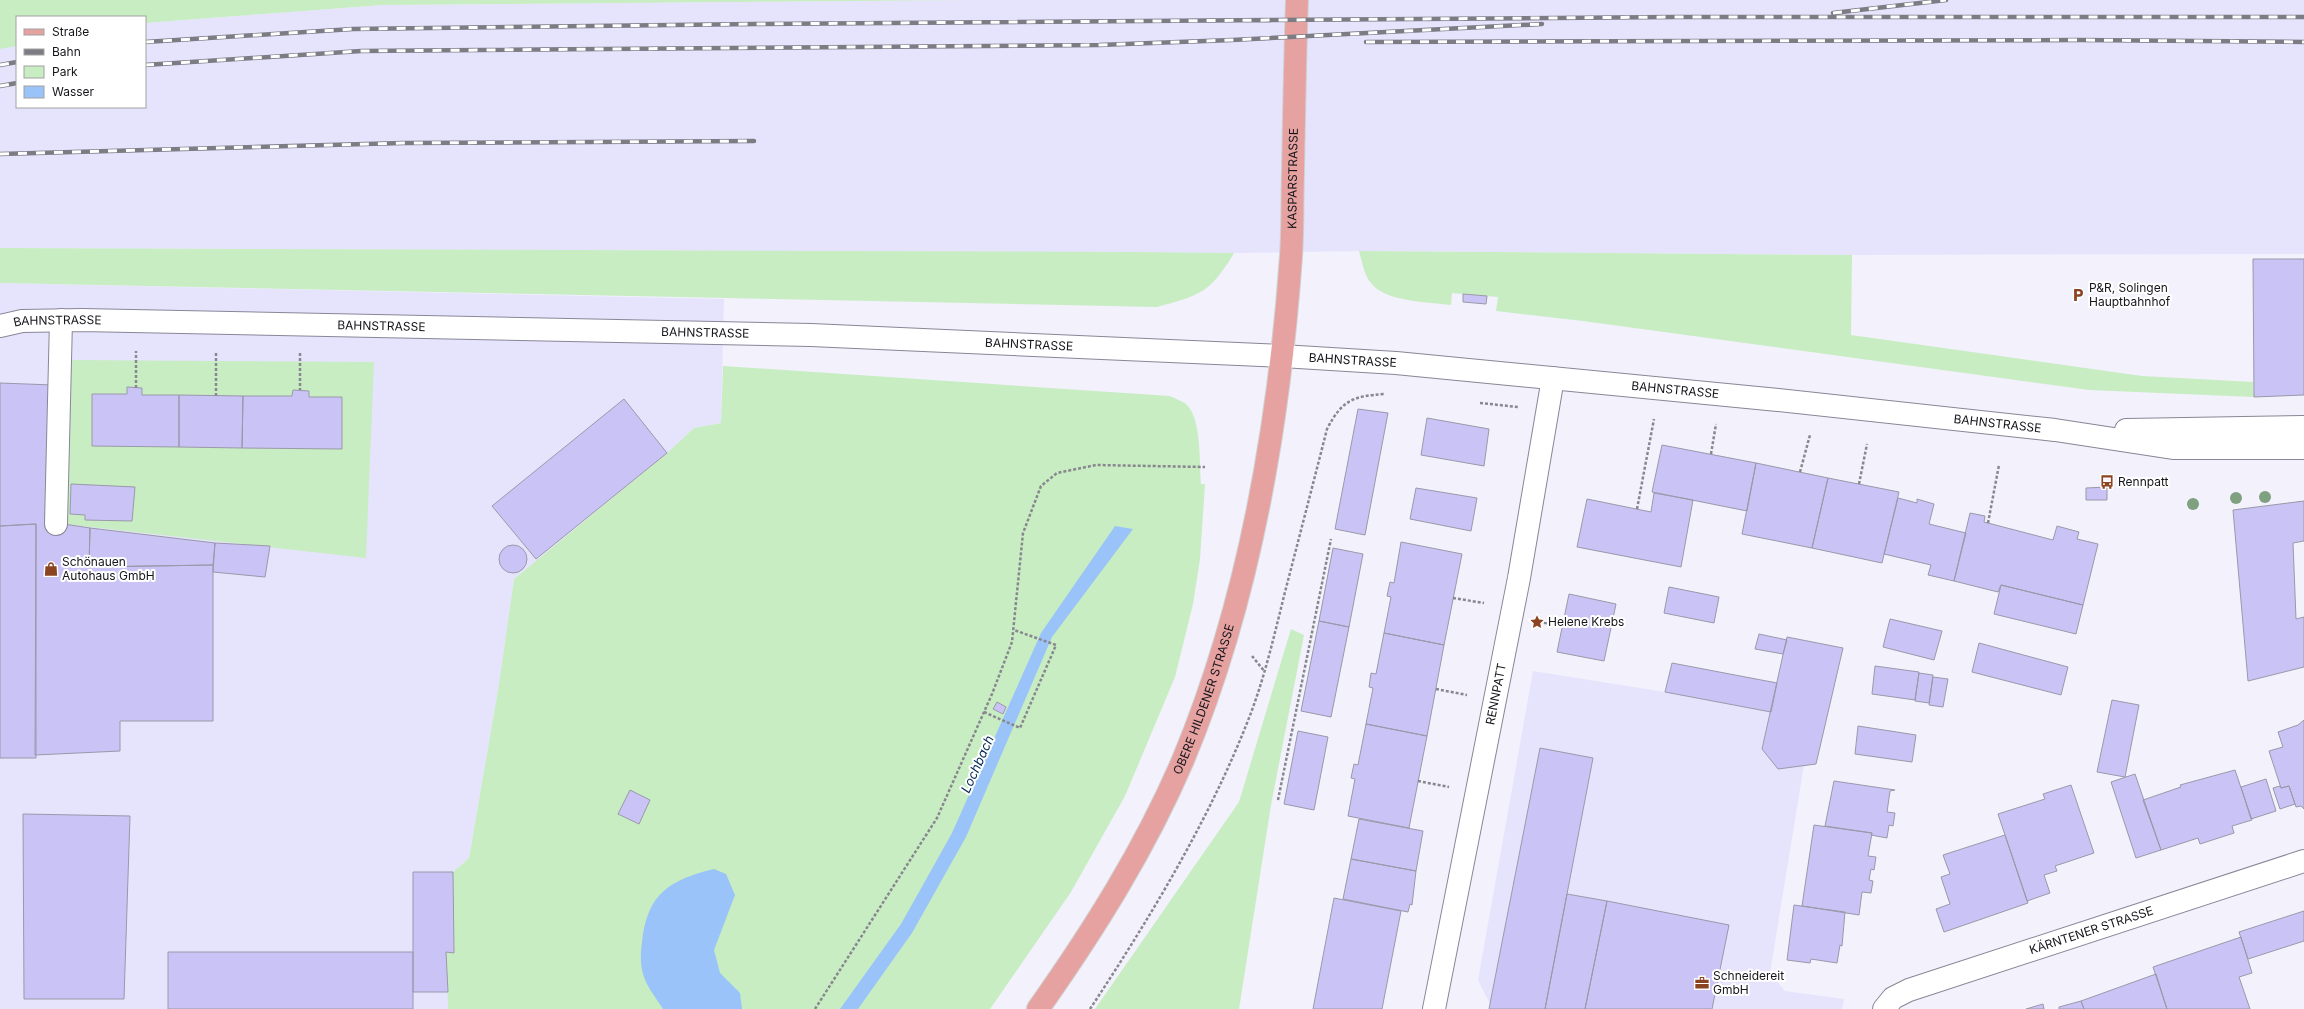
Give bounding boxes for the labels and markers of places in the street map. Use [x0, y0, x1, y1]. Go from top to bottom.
place label: P&R, Solingen Hauptbahnhof [2089, 280, 2171, 309]
parking icon: P&R, Solingen Hauptbahnhof [2070, 287, 2086, 303]
bus stop icon: Rennpatt [2099, 474, 2115, 490]
place label: Rennpatt [2118, 474, 2169, 489]
place label: Schönauen Autohaus GmbH [62, 554, 155, 583]
shop icon: Schönauen Autohaus GmbH [43, 561, 59, 577]
place icon: Helene Krebs [1529, 614, 1545, 630]
place label: Helene Krebs [1548, 614, 1624, 629]
place label: Schneidereit GmbH [1713, 968, 1784, 997]
office icon: Schneidereit GmbH [1694, 975, 1710, 991]

